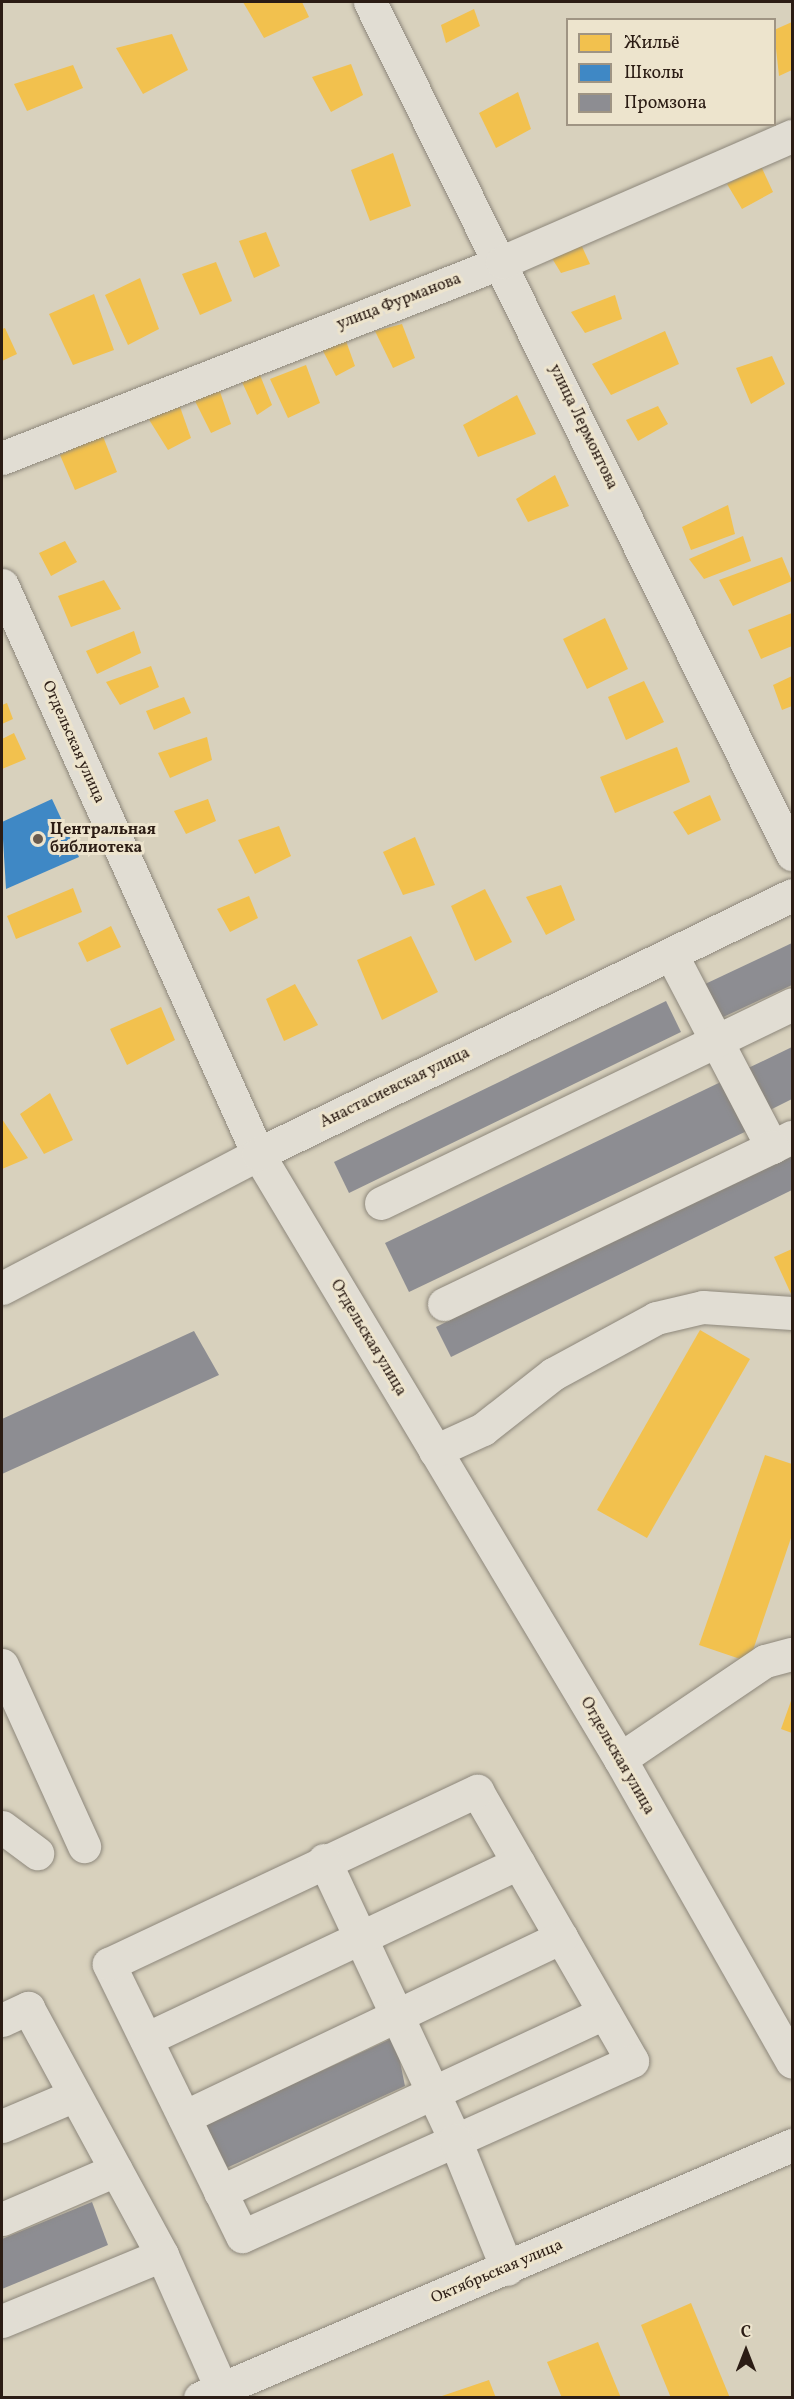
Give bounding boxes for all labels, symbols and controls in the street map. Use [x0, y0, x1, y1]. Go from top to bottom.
legend [566, 18, 776, 126]
text: Жильё [624, 31, 680, 56]
text: Школы [624, 61, 684, 86]
text: Промзона [624, 91, 707, 116]
street label: улица Фурманова [334, 269, 464, 335]
street label: улица Лермонтова [544, 361, 622, 493]
street label: Отдельская улица [37, 678, 109, 806]
place label: Центральная библиотека [50, 820, 156, 858]
marker: Центральная библиотека [31, 832, 45, 846]
street label: Анастасиевская улица [317, 1043, 473, 1133]
street label: Отдельская улица [326, 1276, 410, 1400]
street label: Отдельская улица [576, 1694, 658, 1818]
street label: Октябрьская улица [428, 2235, 566, 2309]
north arrow [716, 2321, 776, 2381]
text: С [741, 2322, 751, 2344]

